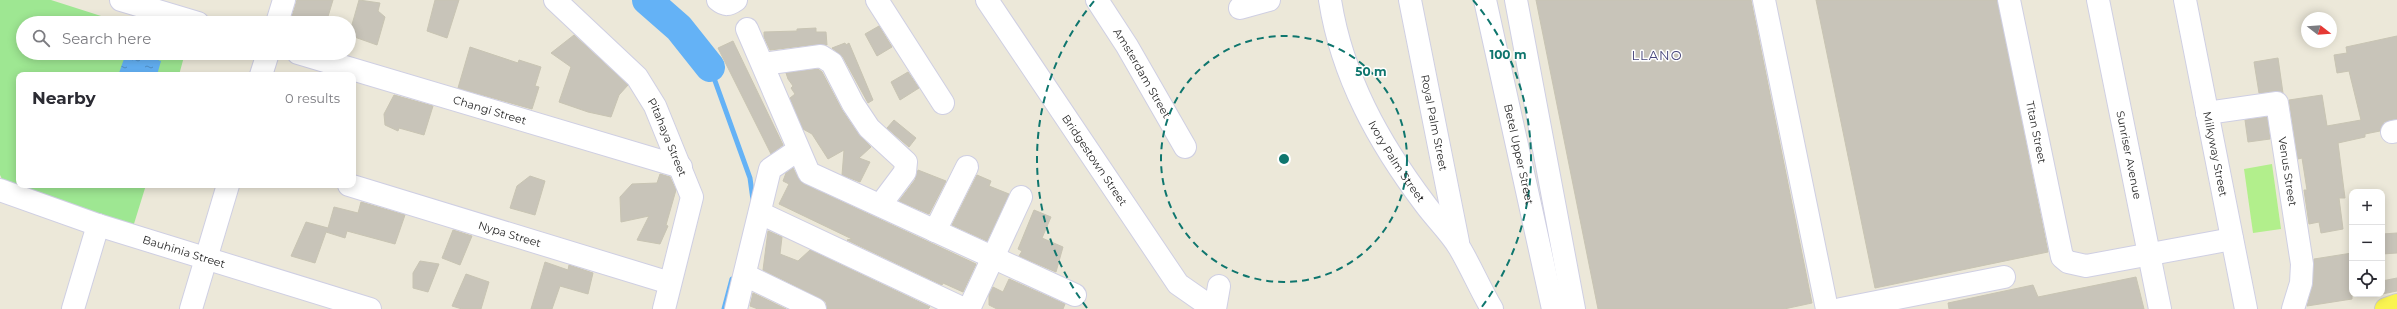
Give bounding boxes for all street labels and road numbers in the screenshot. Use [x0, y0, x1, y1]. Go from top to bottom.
street label: Amsterdam Street [1110, 26, 1174, 121]
street label: Royal Palm Street [1418, 73, 1451, 172]
street label: Changi Street [451, 93, 529, 128]
street label: Pitahaya Street [645, 95, 690, 179]
street label: Titan Street [2023, 100, 2050, 165]
street label: Betel Upper Street [1501, 103, 1537, 206]
street label: Sunriser Avenue [2113, 109, 2145, 201]
street label: Milkyway Street [2200, 110, 2231, 198]
street label: Bridgestown Street [1059, 112, 1131, 209]
street label: Ivory Palm Street [1365, 118, 1428, 205]
street label: Venus Street [2275, 136, 2300, 208]
street label: Nypa Street [477, 218, 543, 250]
street label: Bauhinia Street [141, 232, 227, 271]

